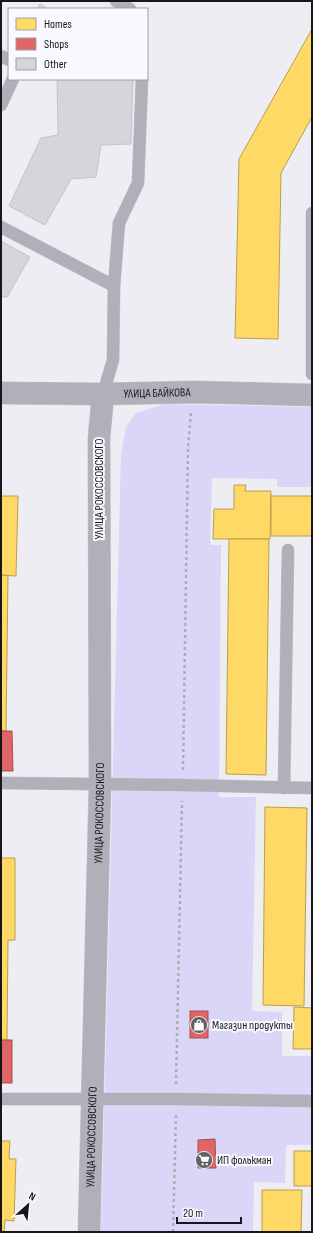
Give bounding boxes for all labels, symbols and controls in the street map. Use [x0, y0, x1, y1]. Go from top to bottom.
legend [8, 8, 148, 80]
text: Homes [44, 17, 72, 32]
text: Shops [44, 37, 69, 52]
text: Other [44, 57, 68, 72]
street label: УЛИЦА БАЙКОВА [123, 385, 192, 402]
street label: УЛИЦА РОКОССОВСКОГО [92, 439, 107, 539]
street label: УЛИЦА РОКОССОВСКОГО [91, 763, 108, 864]
shop icon: Магазин продукты [189, 1015, 209, 1035]
place label: Магазин продукты [212, 1018, 293, 1033]
street label: УЛИЦА РОКОССОВСКОГО [83, 1086, 101, 1188]
supermarket icon: ИП фолькман [194, 1150, 214, 1170]
place label: ИП фолькман [217, 1153, 271, 1168]
north arrow [8, 1185, 48, 1225]
text: N [27, 1189, 38, 1204]
scale bar [177, 1199, 241, 1225]
text: 20 m [183, 1206, 203, 1221]

